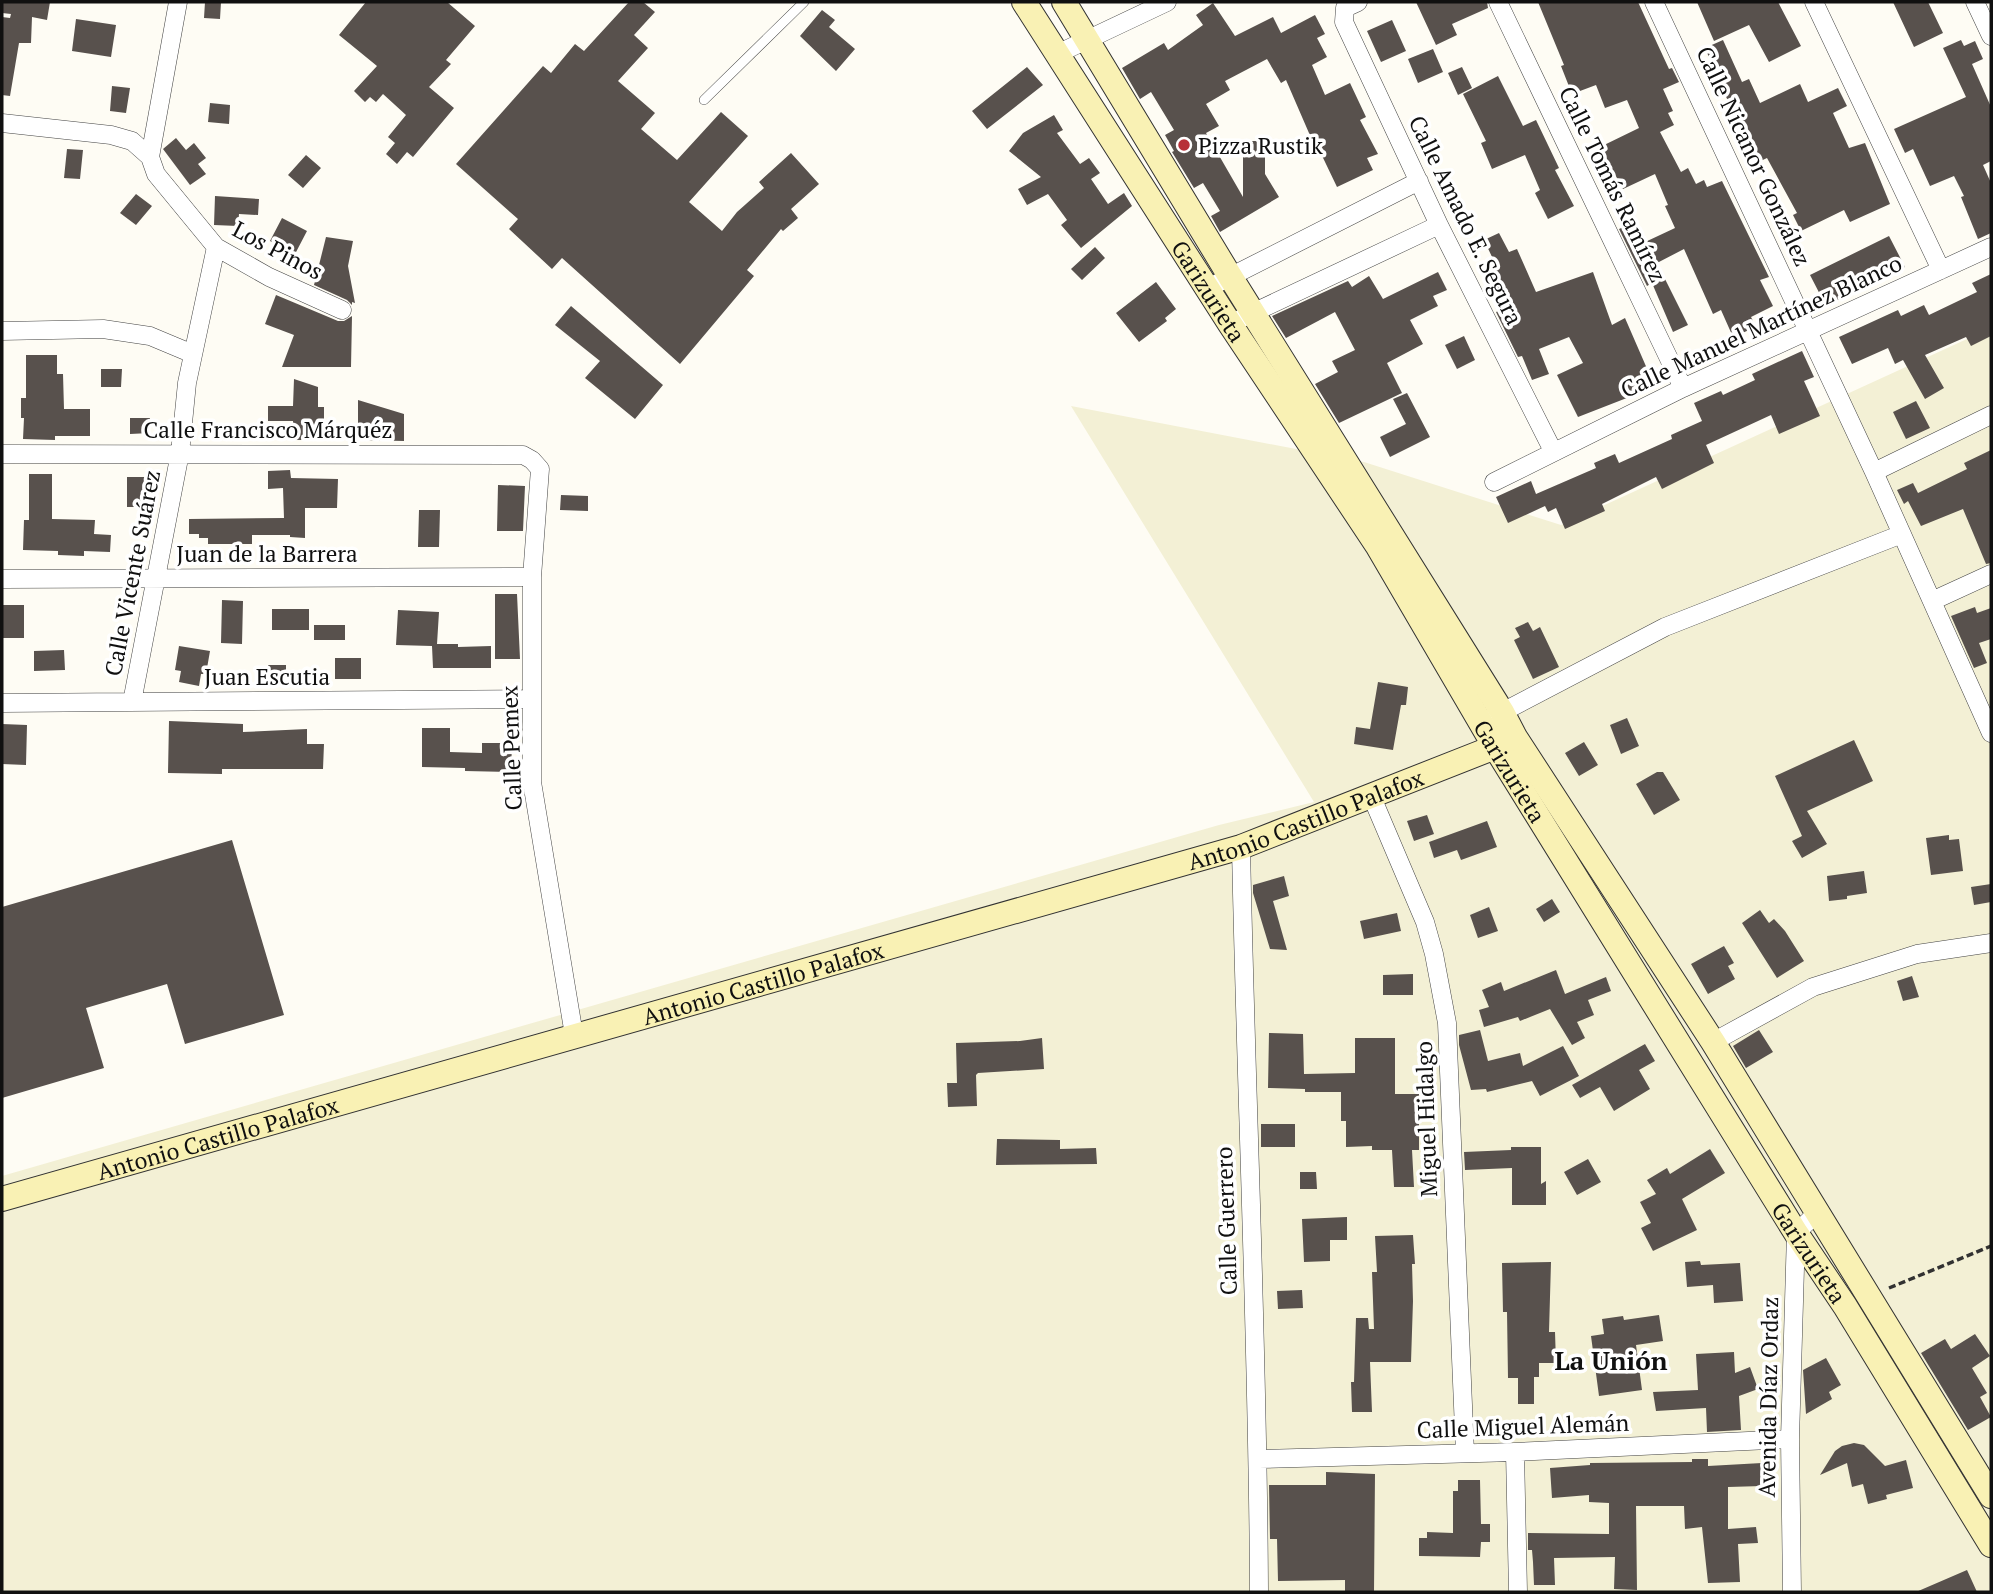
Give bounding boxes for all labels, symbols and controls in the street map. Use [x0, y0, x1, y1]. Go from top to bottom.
street label: Calle Nicanor González [1689, 41, 1819, 271]
street label: Calle Tomás Ramírez [1552, 81, 1674, 287]
street label: Calle Amado E. Segura [1402, 110, 1530, 330]
place label: Pizza Rustik [1198, 130, 1323, 161]
marker: Pizza Rustik [1176, 137, 1192, 153]
street label: Los Pinos [228, 213, 328, 287]
street label: Garizurieta [1165, 234, 1253, 348]
street label: Calle Manuel Martínez Blanco [1615, 247, 1907, 405]
street label: Calle Francisco Márquéz [144, 414, 393, 445]
street label: Calle Vicente Suárez [97, 467, 167, 679]
street label: Juan de la Barrera [176, 538, 358, 569]
street label: Juan Escutia [204, 661, 331, 692]
street label: Calle Pemex [493, 685, 529, 811]
street label: Garizurieta [1467, 714, 1554, 829]
street label: Antonio Castillo Palafox [1184, 761, 1428, 877]
street label: Antonio Castillo Palafox [639, 934, 887, 1032]
street label: Miguel Hidalgo [1408, 1040, 1444, 1198]
street label: Antonio Castillo Palafox [93, 1089, 342, 1187]
street label: Calle Guerrero [1208, 1146, 1244, 1296]
street label: Garizurieta [1765, 1196, 1854, 1309]
street label: Avenida Díaz Ordaz [1751, 1296, 1785, 1498]
district label: La Unión [1555, 1343, 1668, 1377]
street label: Calle Miguel Alemán [1416, 1407, 1630, 1445]

